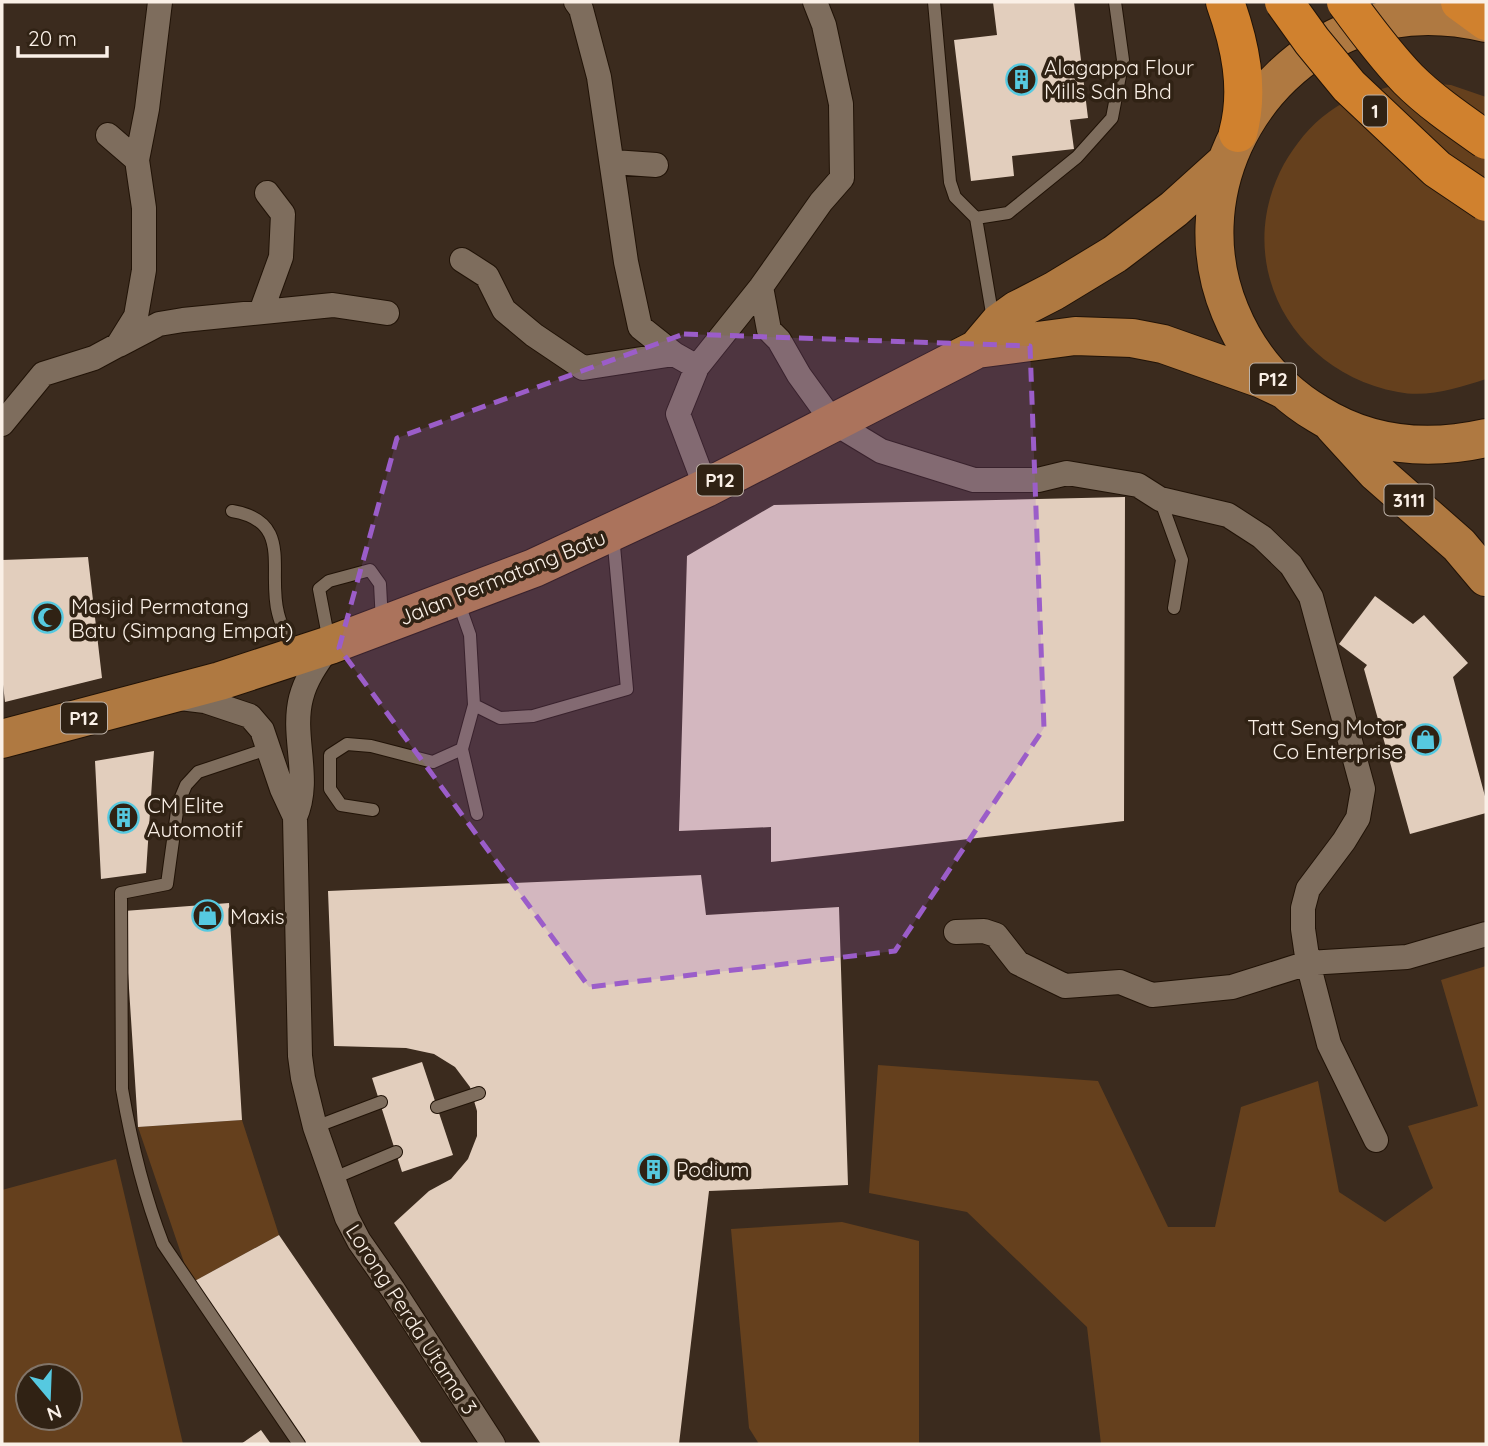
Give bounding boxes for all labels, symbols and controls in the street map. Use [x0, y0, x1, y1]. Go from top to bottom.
scale bar [18, 14, 107, 58]
text: 20 m [28, 25, 77, 51]
place label: Alagappa Flour Mills Sdn Bhd [1044, 54, 1194, 104]
building icon: Alagappa Flour Mills Sdn Bhd [1004, 62, 1038, 96]
road number: 1 [1363, 96, 1387, 127]
road number: P12 [1250, 364, 1296, 394]
road number: P12 [697, 464, 743, 495]
road number: 3111 [1384, 485, 1434, 516]
street label: Jalan Permatang Batu [395, 524, 609, 630]
place label: Masjid Permatang Batu (Simpang Empat) [71, 593, 293, 643]
mosque icon: Masjid Permatang Batu (Simpang Empat) [31, 601, 65, 635]
road number: P12 [61, 702, 107, 734]
place label: Tatt Seng Motor Co Enterprise [1247, 714, 1403, 764]
shop icon: Tatt Seng Motor Co Enterprise [1409, 722, 1443, 756]
place label: CM Elite Automotif [147, 792, 243, 842]
building icon: CM Elite Automotif [107, 800, 141, 834]
shop icon: Maxis [190, 899, 224, 933]
place label: Maxis [230, 903, 285, 929]
building icon: Podium [636, 1152, 670, 1186]
place label: Podium [676, 1156, 749, 1182]
street label: Lorong Perda Utama 3 [341, 1219, 483, 1419]
north arrow [14, 1362, 84, 1432]
text: N [44, 1399, 65, 1427]

